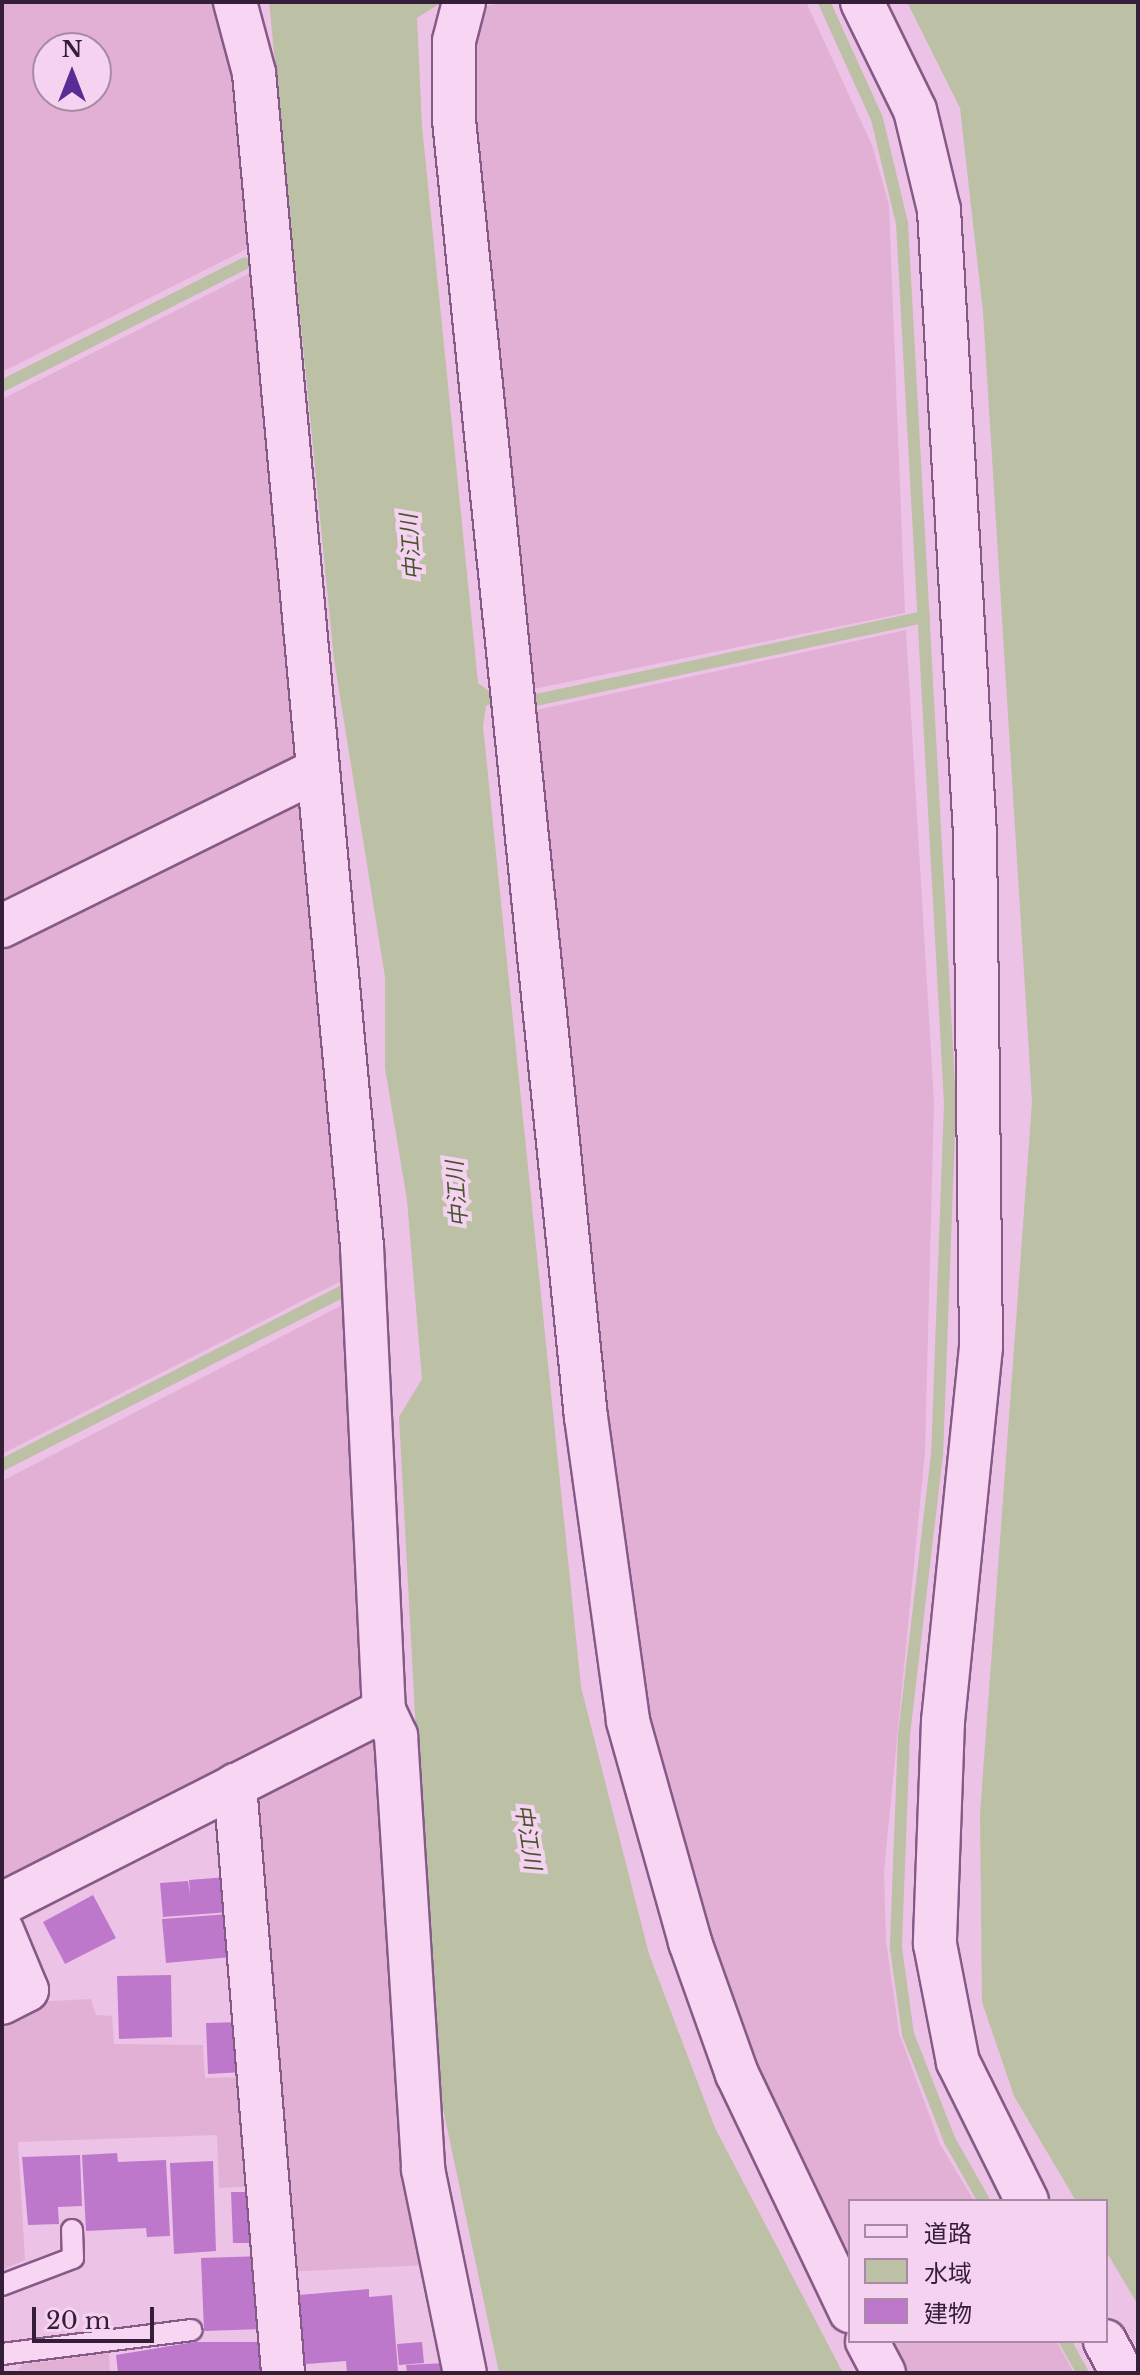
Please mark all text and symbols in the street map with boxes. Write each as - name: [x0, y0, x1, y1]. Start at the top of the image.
- north arrow: [32, 32, 112, 112]
- text: N: [62, 36, 82, 63]
- water label: 中江川: [396, 513, 426, 581]
- water label: 中江川: [442, 1160, 472, 1228]
- water label: 中江川: [510, 1802, 546, 1872]
- legend: [848, 2199, 1108, 2343]
- text: 道路: [924, 2219, 972, 2248]
- text: 水域: [924, 2259, 972, 2288]
- scale bar: [36, 2291, 158, 2341]
- text: 建物: [924, 2299, 972, 2328]
- text: 20 m: [46, 2306, 111, 2335]

